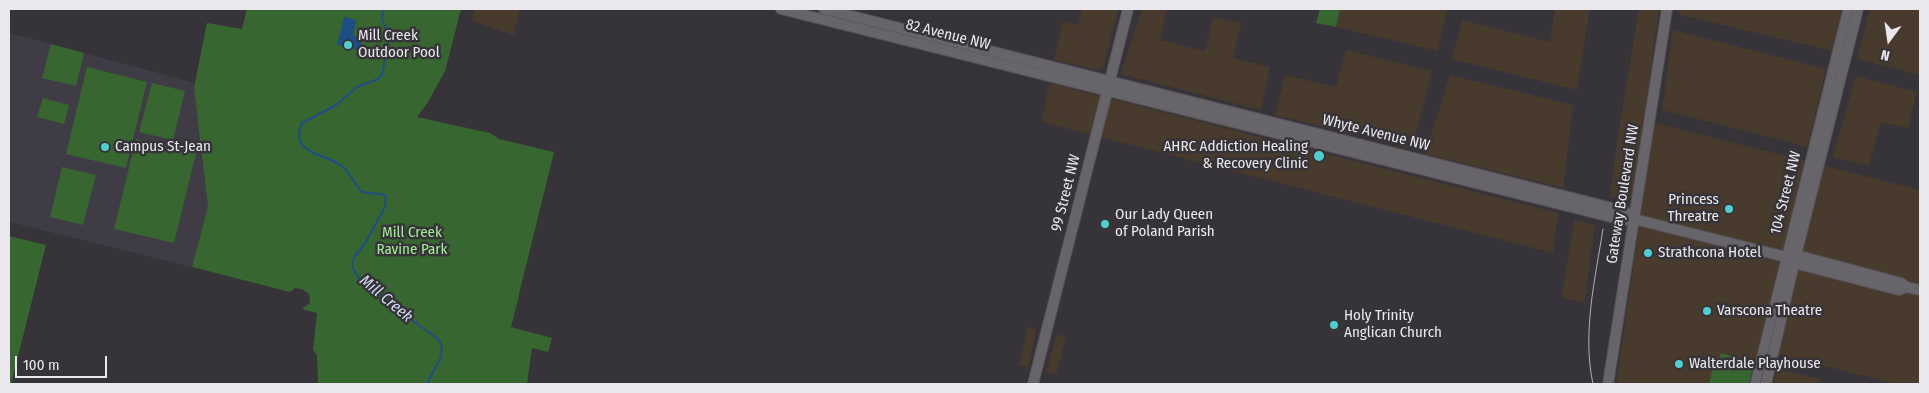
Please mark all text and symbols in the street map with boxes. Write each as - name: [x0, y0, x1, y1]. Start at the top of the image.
- north arrow: [1864, 15, 1914, 65]
- street label: 82 Avenue NW: [904, 16, 992, 54]
- place label: Mill Creek Outdoor Pool: [358, 27, 440, 62]
- marker: Mill Creek Outdoor Pool: [342, 39, 354, 51]
- text: N: [1879, 46, 1891, 64]
- street label: Whyte Avenue NW: [1320, 111, 1432, 155]
- street label: Gateway Boulevard NW: [1603, 123, 1643, 265]
- place label: Campus St-Jean: [115, 138, 211, 156]
- place label: AHRC Addiction Healing & Recovery Clinic: [1163, 138, 1308, 173]
- marker: Campus St-Jean: [99, 141, 111, 153]
- marker: AHRC Addiction Healing & Recovery Clinic: [1312, 149, 1326, 163]
- street label: 104 Street NW: [1767, 149, 1805, 237]
- street label: 99 Street NW: [1048, 153, 1084, 233]
- place label: Princess Threatre: [1668, 191, 1719, 226]
- marker: Princess Threatre: [1723, 203, 1735, 215]
- place label: Our Lady Queen of Poland Parish: [1115, 206, 1215, 241]
- marker: Our Lady Queen of Poland Parish: [1099, 218, 1111, 230]
- park label: Mill Creek Ravine Park: [376, 224, 448, 259]
- place label: Strathcona Hotel: [1658, 244, 1761, 262]
- marker: Strathcona Hotel: [1642, 247, 1654, 259]
- water label: Mill Creek: [356, 271, 416, 327]
- place label: Varscona Theatre: [1717, 302, 1822, 320]
- marker: Varscona Theatre: [1701, 305, 1713, 317]
- place label: Holy Trinity Anglican Church: [1344, 307, 1442, 342]
- marker: Holy Trinity Anglican Church: [1328, 319, 1340, 331]
- scale bar: [18, 346, 110, 378]
- place label: Walterdale Playhouse: [1689, 355, 1821, 373]
- text: 100 m: [23, 356, 60, 374]
- marker: Walterdale Playhouse: [1673, 358, 1685, 370]

